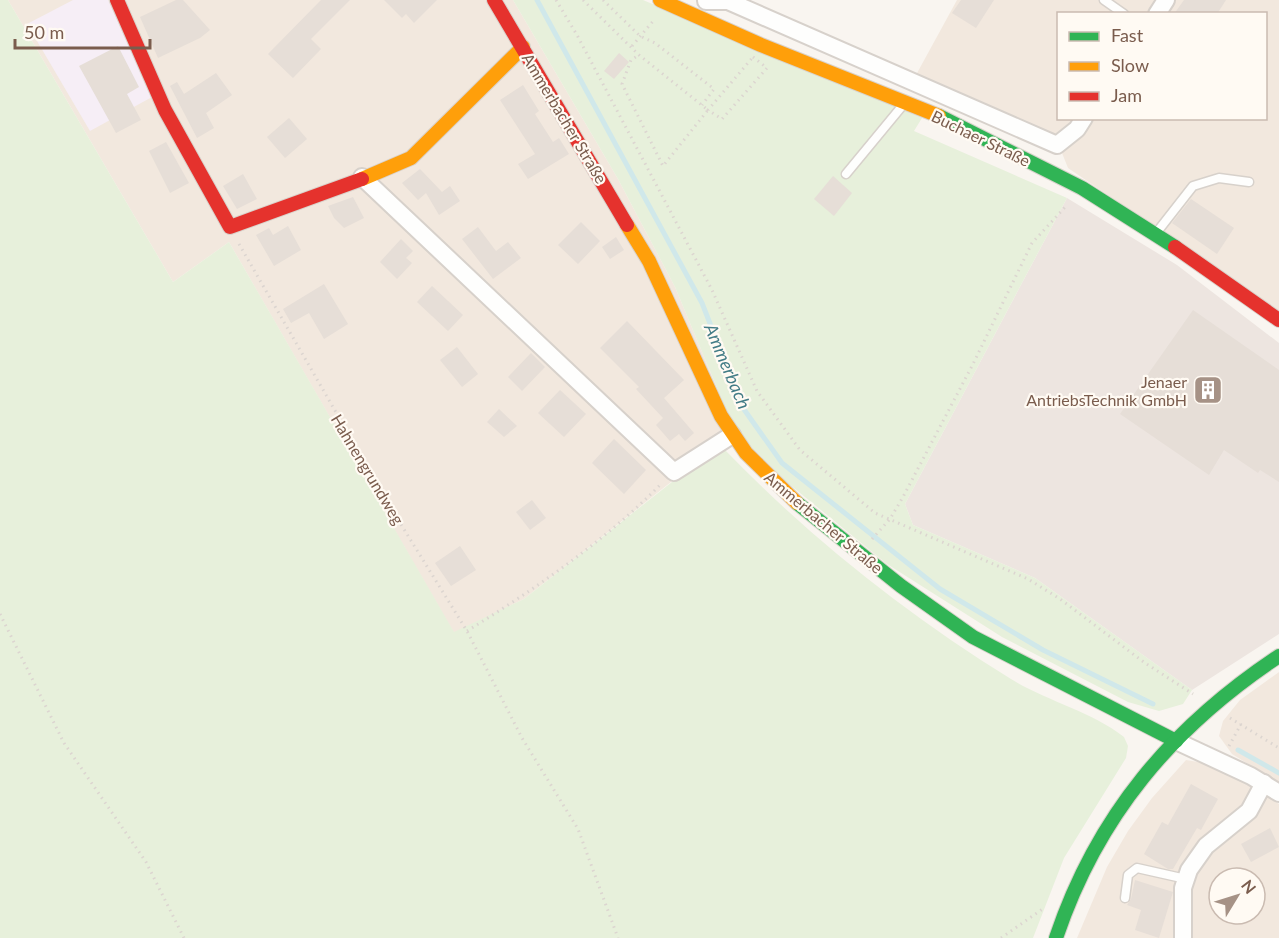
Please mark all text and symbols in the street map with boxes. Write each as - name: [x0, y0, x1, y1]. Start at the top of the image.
- scale bar: [15, 12, 150, 50]
- legend: [1057, 12, 1267, 120]
- text: 50 m: [24, 21, 64, 43]
- text: Fast: [1111, 24, 1144, 46]
- street label: Ammerbacher Straße: [519, 50, 611, 186]
- text: Slow: [1111, 54, 1149, 76]
- text: Jam: [1111, 84, 1142, 106]
- street label: Buchaer Straße: [929, 106, 1033, 170]
- water label: Ammerbach: [700, 319, 756, 412]
- place label: Jenaer AntriebsTechnik GmbH: [1026, 372, 1187, 409]
- building icon: Jenaer AntriebsTechnik GmbH: [1192, 374, 1224, 406]
- street label: Hahnengrundweg: [328, 410, 408, 528]
- street label: Ammerbacher Straße: [761, 467, 887, 577]
- north arrow: [1207, 866, 1267, 926]
- text: N: [1238, 876, 1260, 897]

